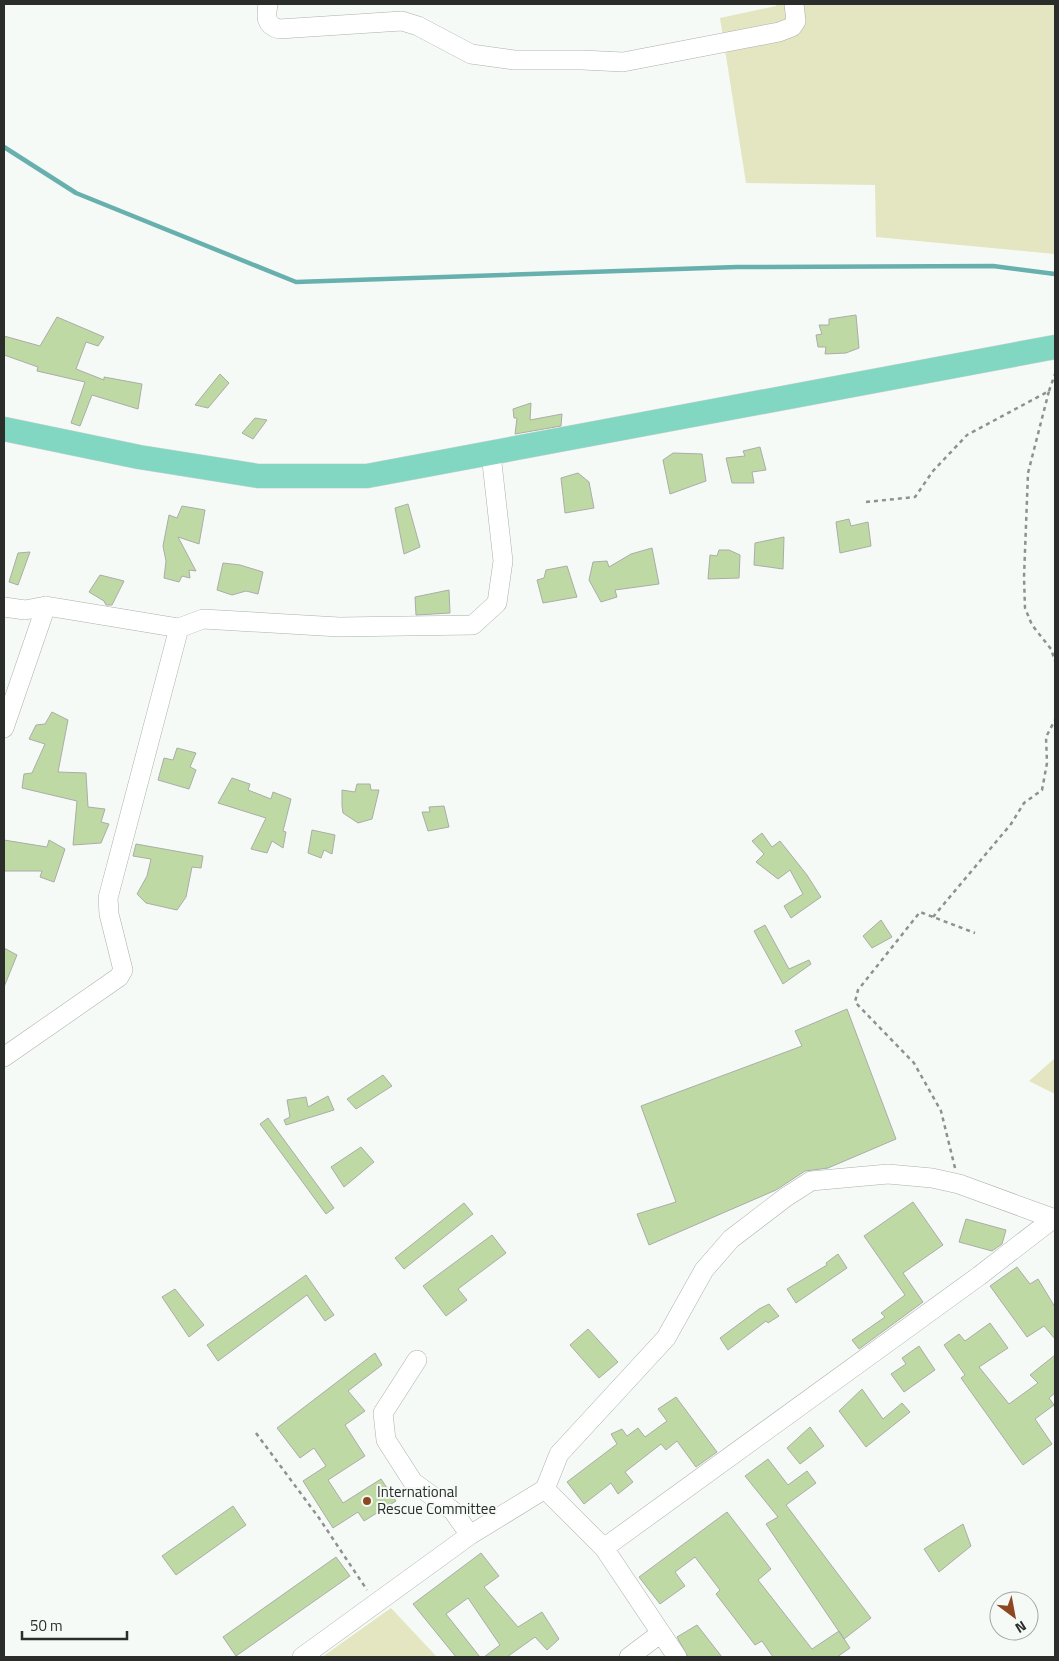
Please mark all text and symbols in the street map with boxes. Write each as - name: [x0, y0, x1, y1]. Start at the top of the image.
- place label: International Rescue Committee: [377, 1480, 496, 1520]
- marker: International Rescue Committee: [361, 1495, 373, 1507]
- north arrow: [989, 1591, 1039, 1641]
- scale bar: [22, 1608, 128, 1640]
- text: 50 m: [30, 1614, 63, 1637]
- text: N: [1011, 1616, 1031, 1639]

